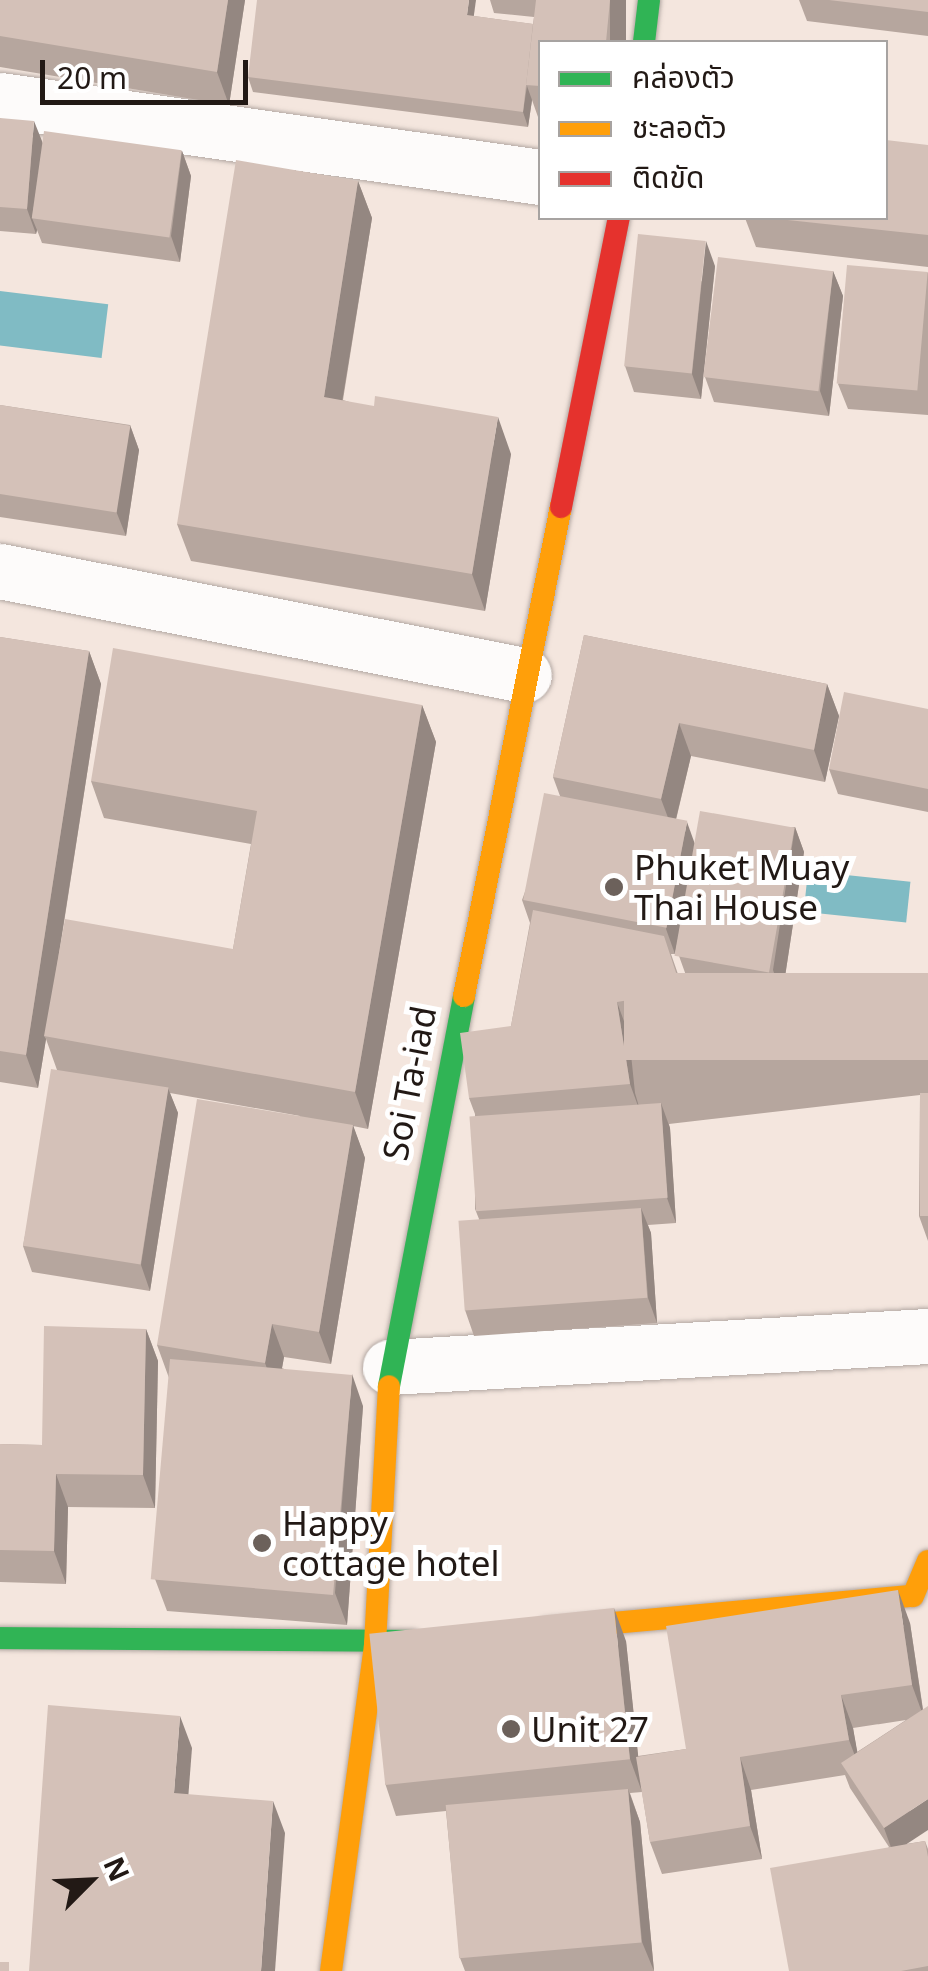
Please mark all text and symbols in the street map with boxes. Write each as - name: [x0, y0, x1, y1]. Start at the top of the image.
- scale bar: [45, 40, 252, 102]
- legend: [538, 40, 888, 220]
- text: คล่องตัว: [632, 56, 735, 97]
- text: 20 m: [57, 57, 127, 98]
- text: ชะลอตัว: [632, 106, 727, 147]
- text: ติดขัด: [632, 156, 704, 197]
- place label: Phuket Muay Thai House: [634, 846, 849, 928]
- marker: Phuket Muay Thai House: [603, 876, 625, 898]
- street label: Soi Ta-iad: [373, 1002, 445, 1164]
- place label: Happy cottage hotel: [282, 1502, 499, 1584]
- marker: Happy cottage hotel: [251, 1532, 273, 1554]
- place label: Unit 27: [531, 1708, 649, 1750]
- marker: Unit 27: [500, 1718, 522, 1740]
- north arrow: [40, 1831, 140, 1931]
- text: N: [95, 1851, 139, 1887]

